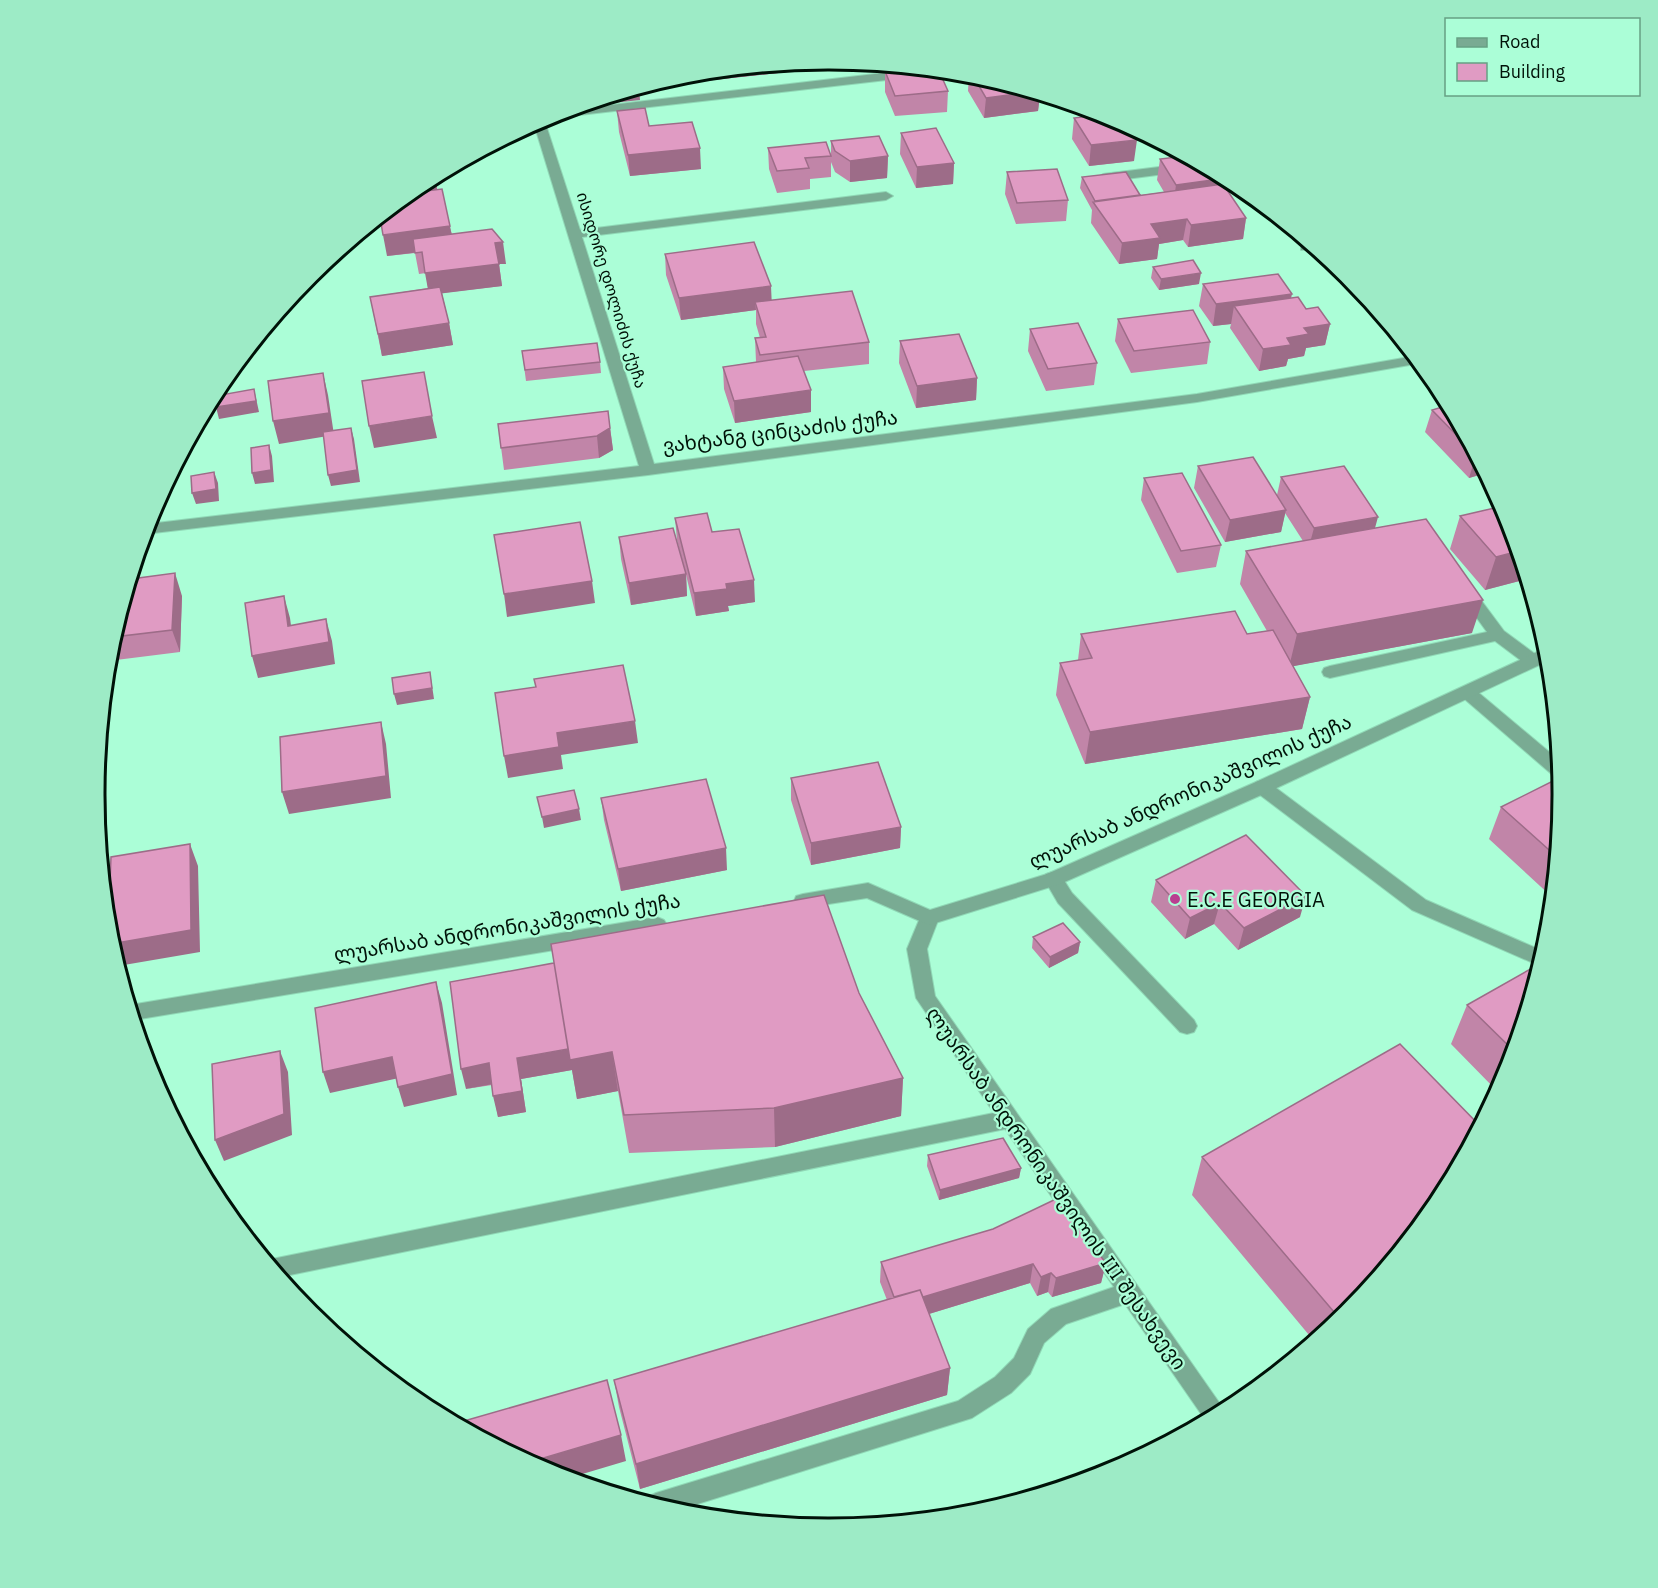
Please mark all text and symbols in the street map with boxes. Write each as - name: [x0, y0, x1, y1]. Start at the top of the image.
- legend: [1445, 18, 1640, 96]
- text: Road: [1499, 30, 1540, 53]
- text: Building: [1499, 60, 1566, 83]
- street label: ისიდორე დოლიძის ქუჩა: [572, 189, 651, 391]
- street label: ვახტანგ ცინცაძის ქუჩა: [661, 403, 899, 459]
- street label: ლუარსაბ ანდრონიკაშვილის ქუჩა: [1024, 707, 1356, 875]
- street label: ლუარსაბ ანდრონიკაშვილის ქუჩა: [332, 886, 682, 968]
- place label: E.C.E GEORGIA: [1187, 886, 1325, 913]
- marker: E.C.E GEORGIA: [1168, 892, 1182, 906]
- street label: ლუარსაბ ანდრონიკაშვილის III შესახვევი: [921, 1001, 1193, 1375]

